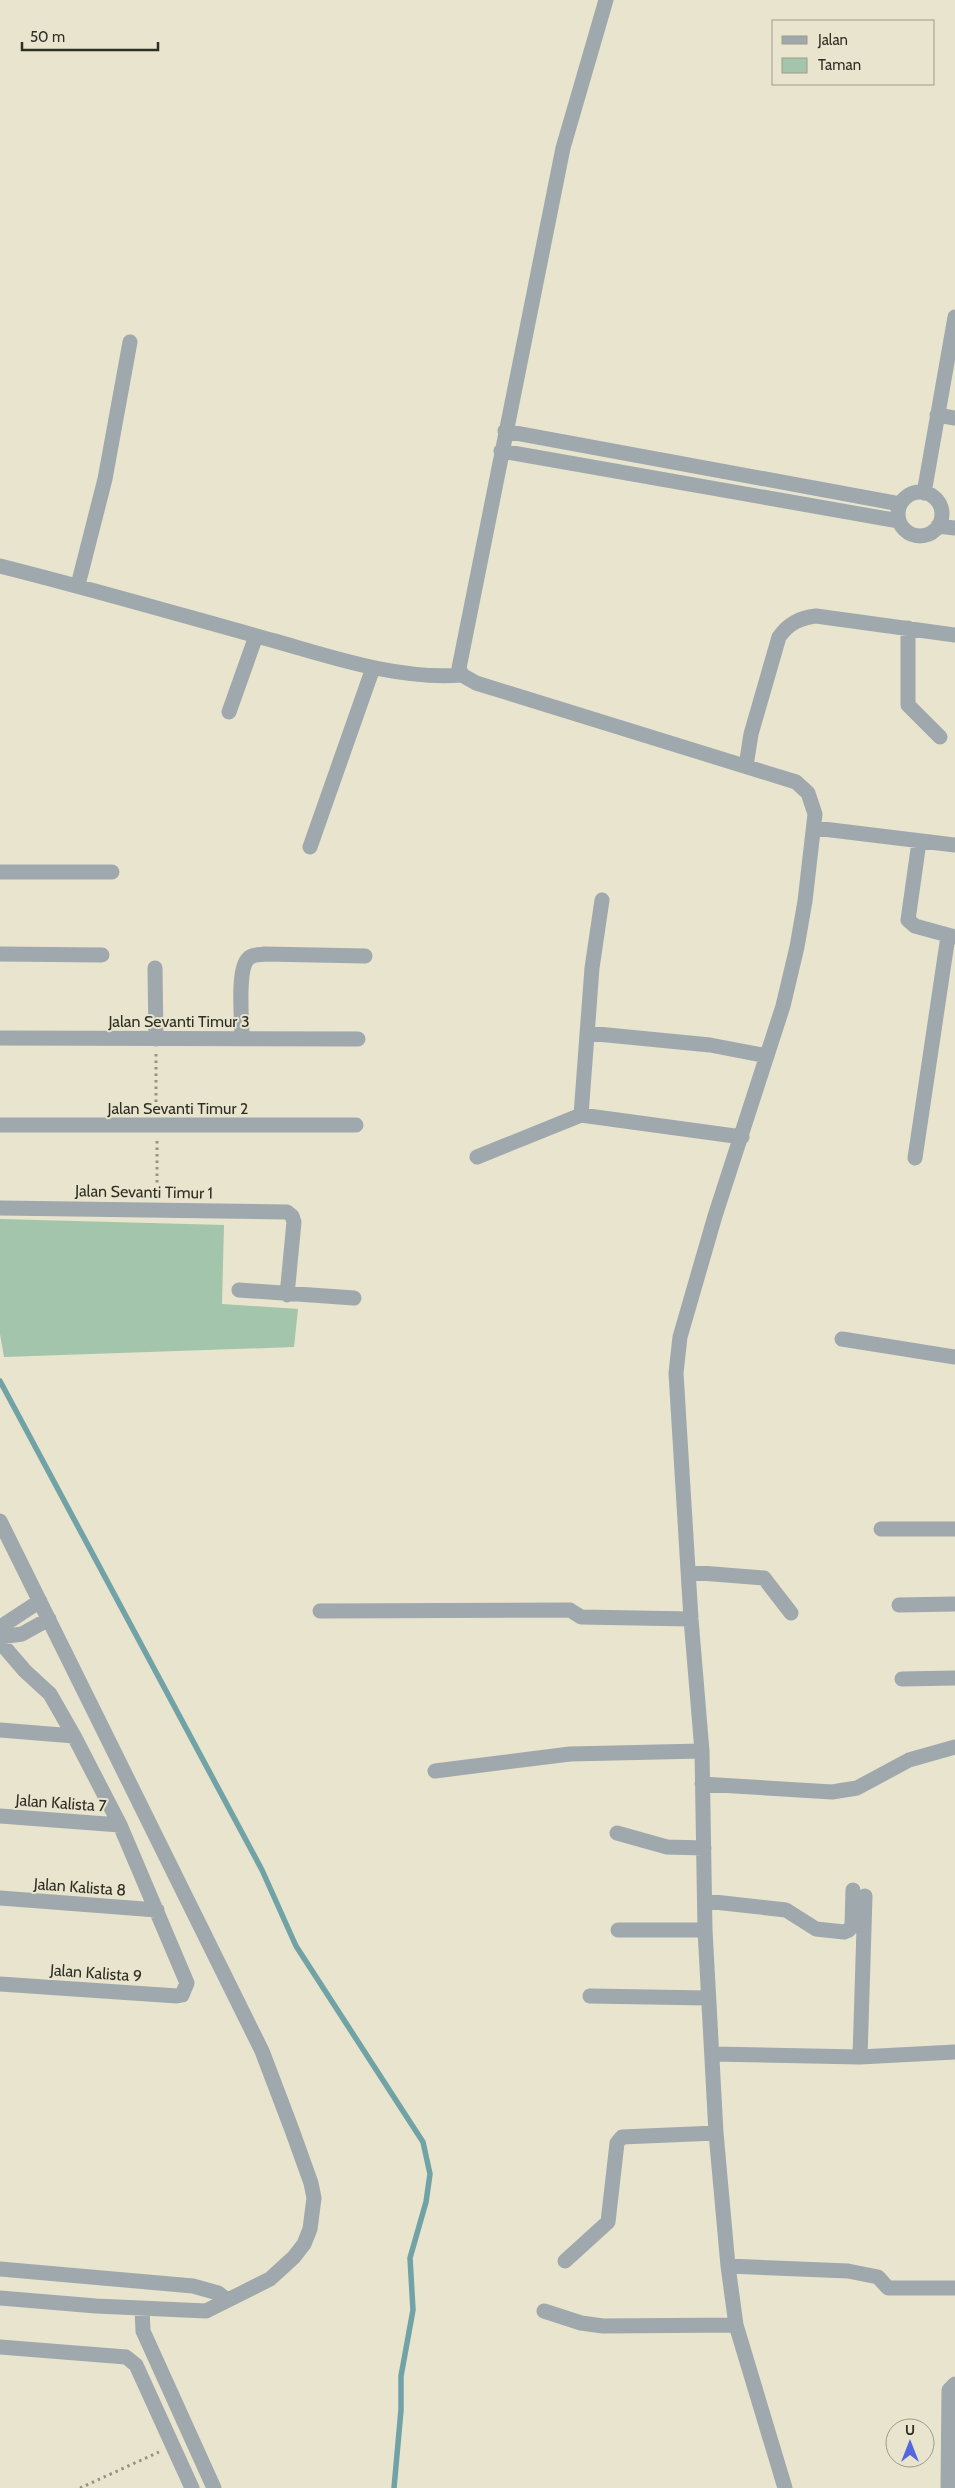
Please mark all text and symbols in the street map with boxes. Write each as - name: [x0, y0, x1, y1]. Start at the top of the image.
- scale bar: [22, 20, 159, 52]
- legend: [772, 20, 935, 85]
- text: 50 m: [30, 28, 65, 46]
- text: Jalan: [817, 31, 848, 49]
- text: Taman: [818, 56, 861, 74]
- street label: Jalan Sevanti Timur 3: [107, 1012, 250, 1031]
- street label: Jalan Sevanti Timur 2: [107, 1099, 248, 1118]
- street label: Jalan Sevanti Timur 1: [74, 1181, 213, 1203]
- street label: Jalan Kalista 7: [14, 1790, 107, 1816]
- street label: Jalan Kalista 8: [32, 1874, 127, 1900]
- street label: Jalan Kalista 9: [49, 1960, 142, 1986]
- north arrow: [885, 2418, 935, 2468]
- text: U: [905, 2421, 915, 2439]

